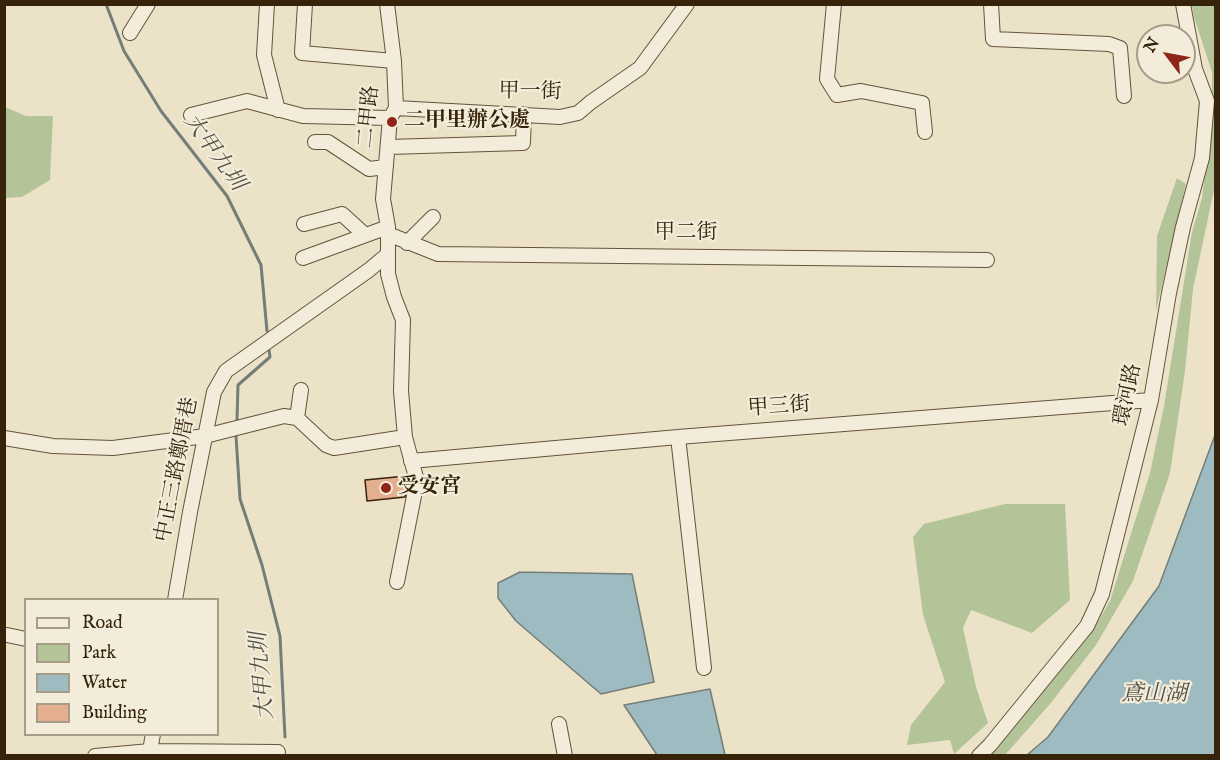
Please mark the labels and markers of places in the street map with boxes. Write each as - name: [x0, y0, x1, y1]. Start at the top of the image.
- place label: 二甲里辦公處: [404, 109, 530, 135]
- marker: 二甲里辦公處: [385, 115, 399, 129]
- place label: 受安宮: [398, 475, 461, 501]
- marker: 受安宮: [379, 481, 393, 495]

